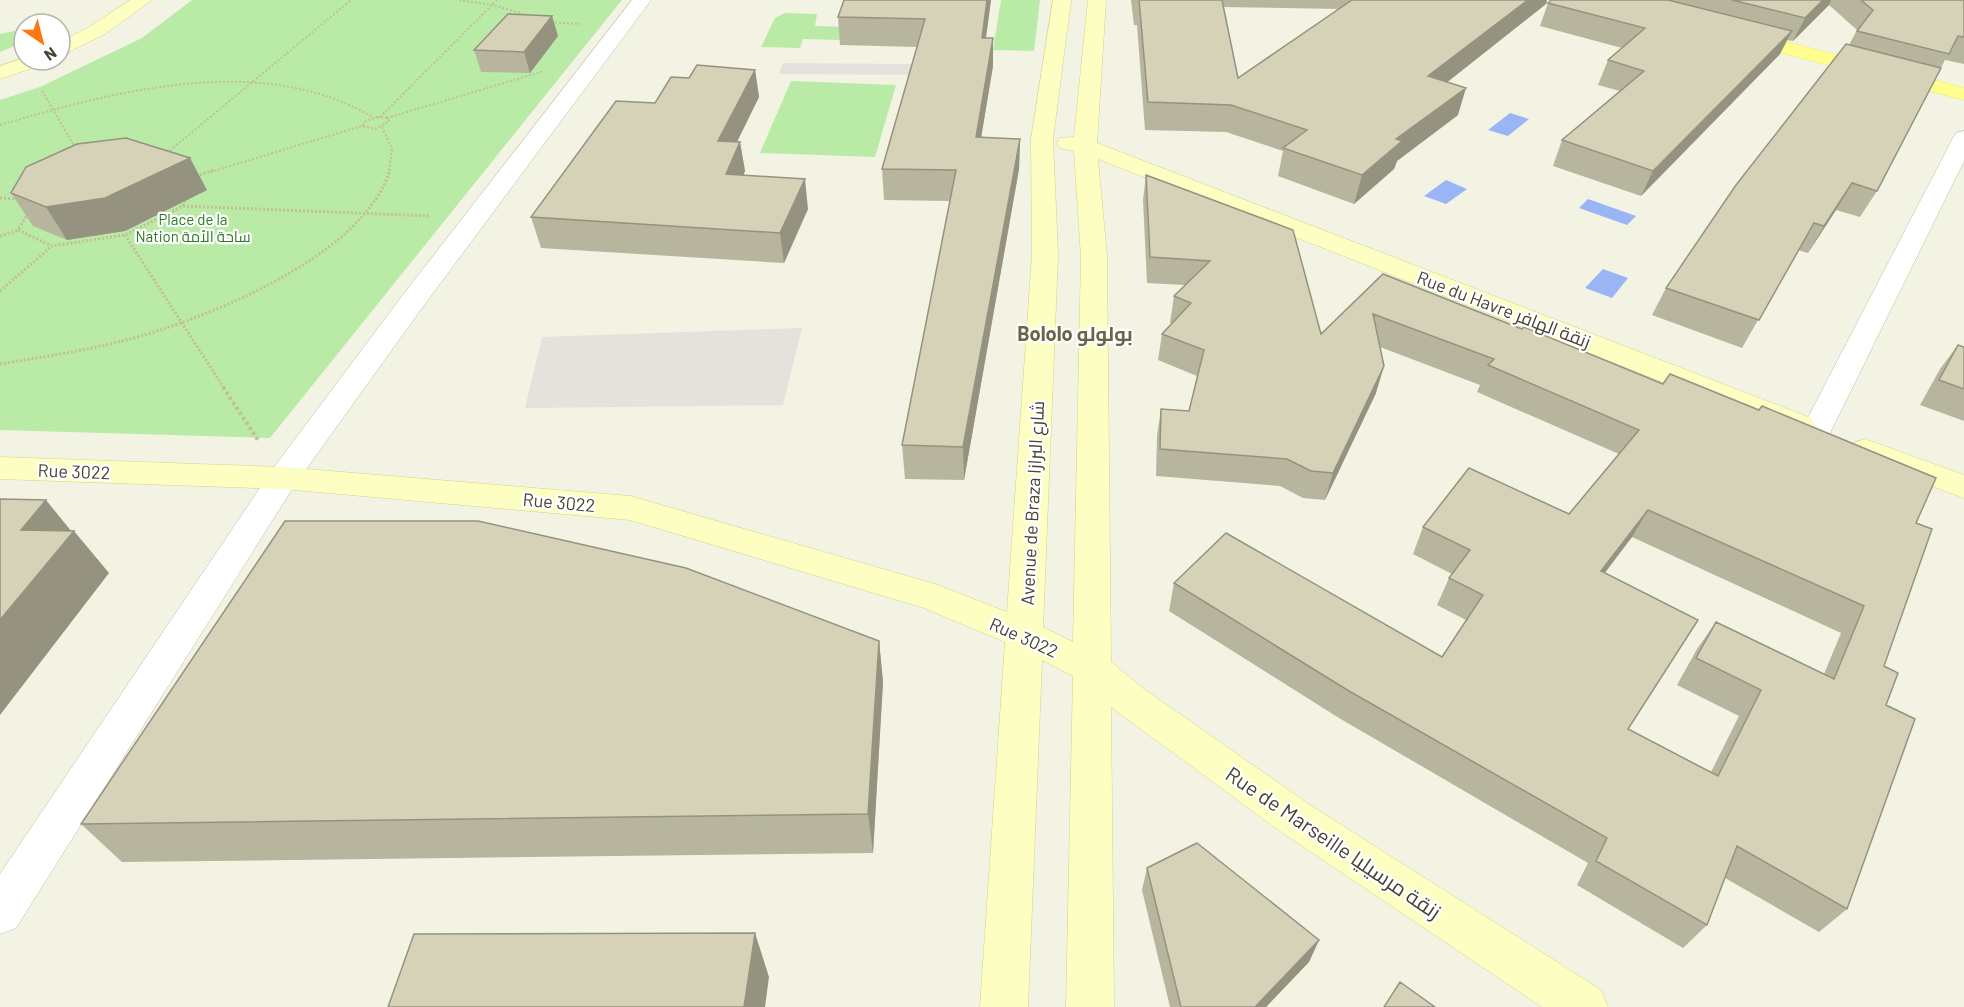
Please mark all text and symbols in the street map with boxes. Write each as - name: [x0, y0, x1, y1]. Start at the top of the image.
- north arrow: [12, 12, 72, 72]
- text: N: [41, 44, 61, 66]
- park label: Place de la Nation ساحة الأمة: [135, 210, 251, 245]
- street label: Rue du Havre زنقة الهافر: [1414, 266, 1594, 353]
- district label: Bololo بولولو: [1017, 321, 1133, 346]
- street label: Avenue de Braza شارع البرازا: [1016, 400, 1050, 606]
- street label: Rue 3022: [37, 459, 111, 483]
- street label: Rue 3022: [522, 488, 596, 516]
- street label: Rue 3022: [986, 612, 1062, 662]
- street label: Rue de Marseille زنقة مرسيليا: [1221, 761, 1446, 924]

